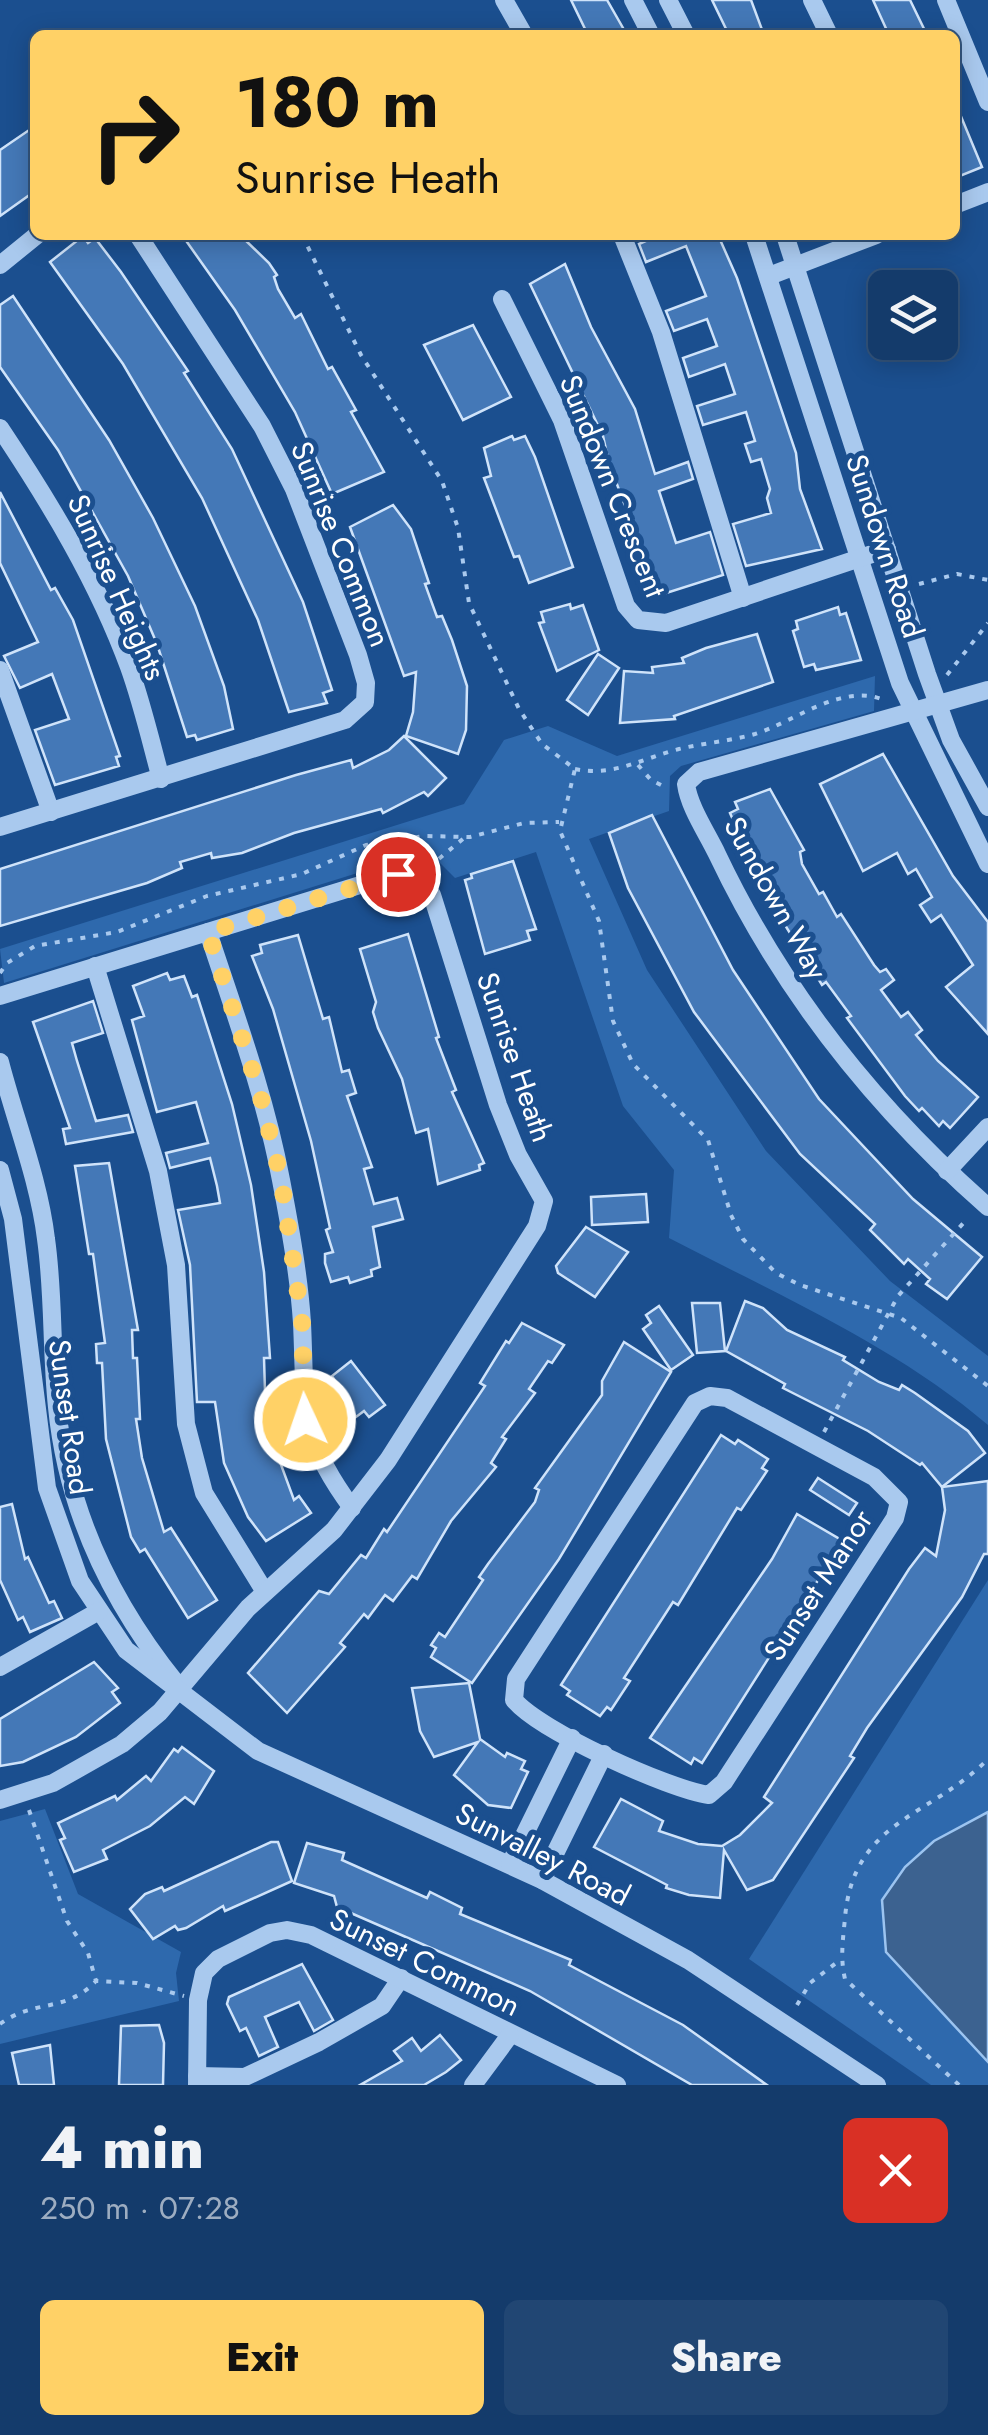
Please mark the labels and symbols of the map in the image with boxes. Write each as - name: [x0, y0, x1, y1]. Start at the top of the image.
- street label: Sundown Crescent: [549, 368, 678, 605]
- street label: Sunrise Common: [280, 435, 402, 653]
- street label: Sundown Road: [835, 449, 935, 643]
- street label: Sunrise Heights: [57, 487, 177, 687]
- street label: Sundown Way: [713, 809, 839, 988]
- pin: [356, 832, 441, 917]
- street label: Sunrise Heath: [466, 966, 564, 1148]
- street label: Sunset Road: [38, 1337, 102, 1497]
- position arrow: [253, 1368, 357, 1472]
- street label: Sunset Manor: [753, 1500, 883, 1669]
- street label: Sunvalley Road: [448, 1791, 638, 1917]
- street label: Sunset Common: [322, 1897, 528, 2027]

